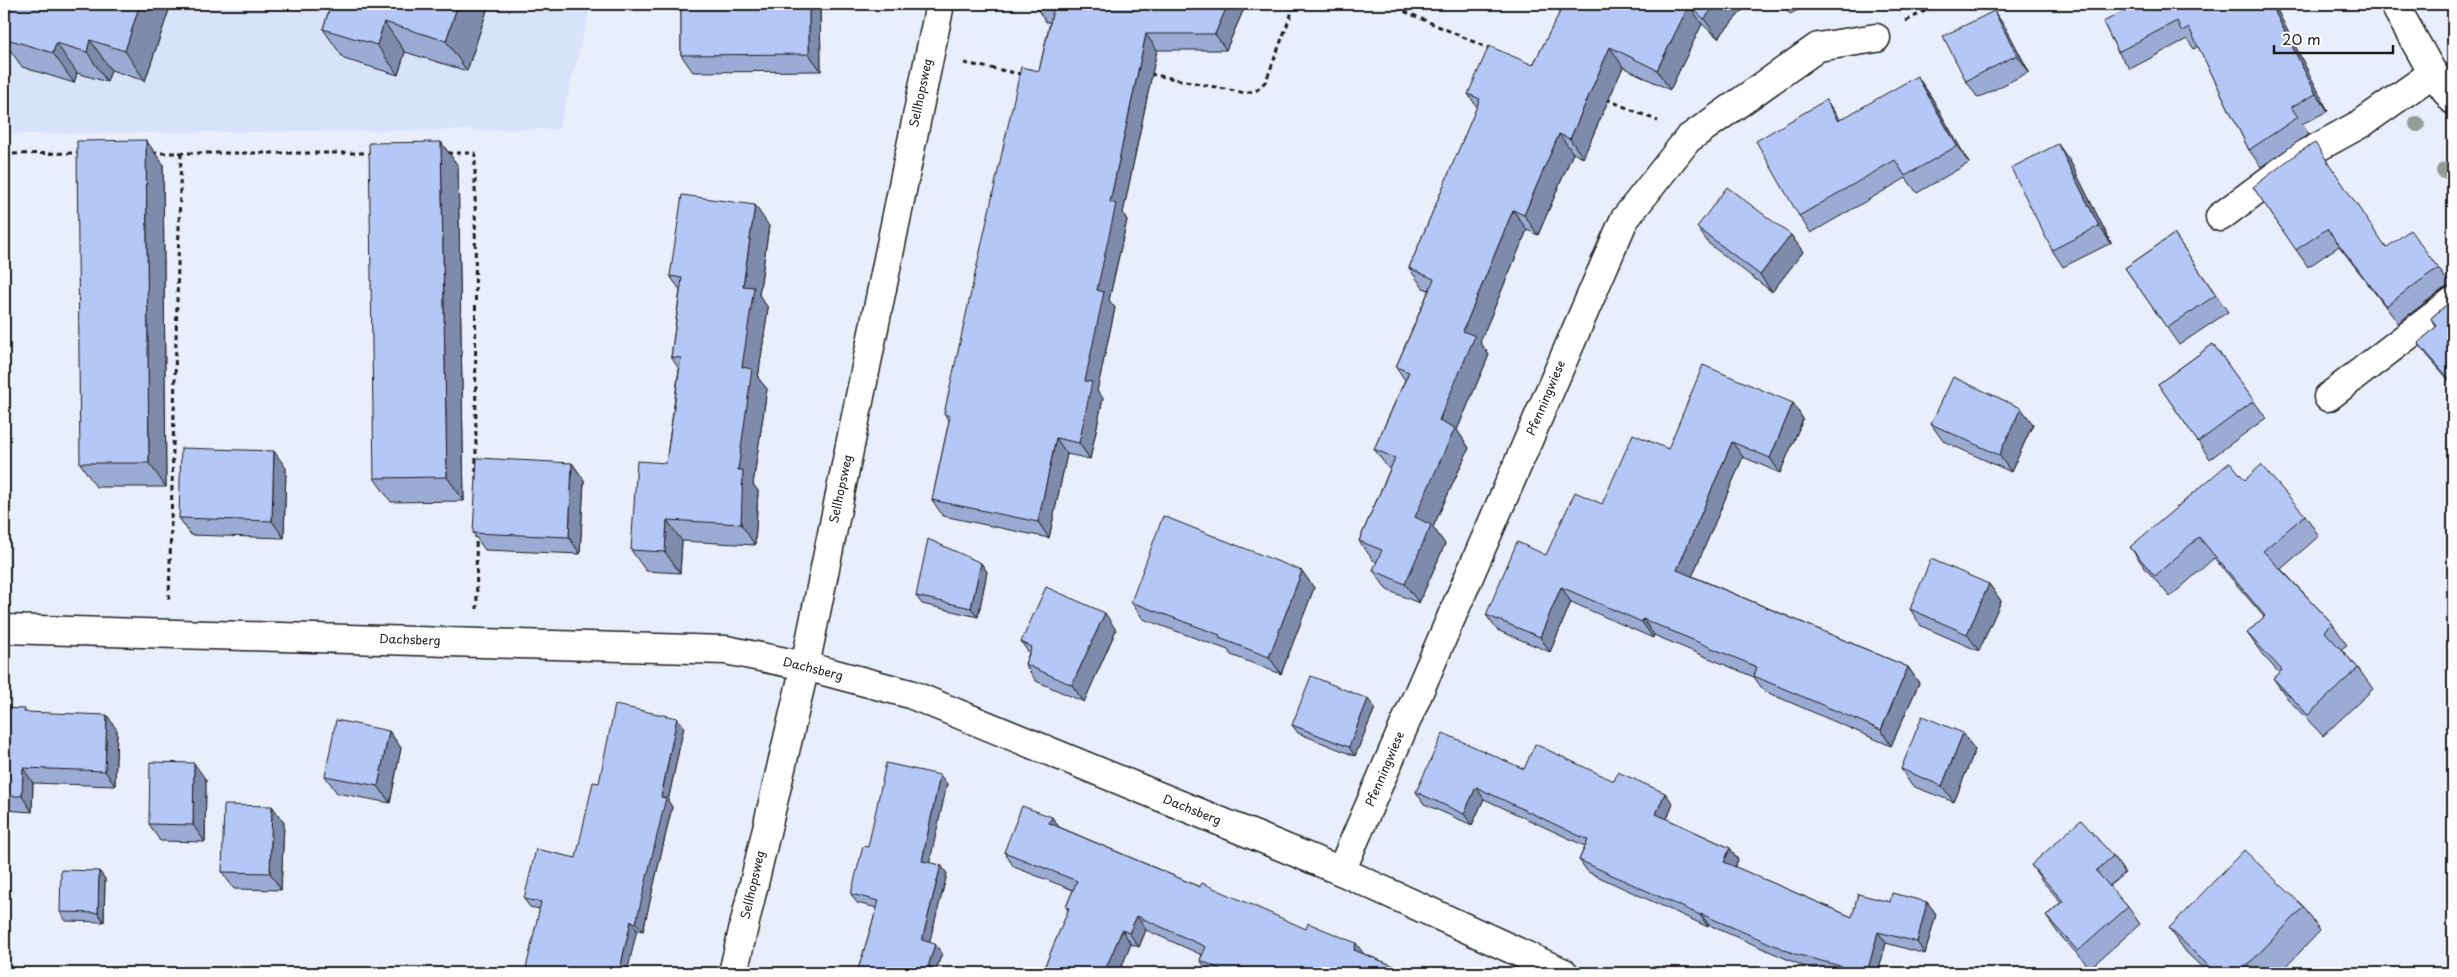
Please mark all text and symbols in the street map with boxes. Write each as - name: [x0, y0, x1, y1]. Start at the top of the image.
- scale bar: [2274, 22, 2393, 54]
- text: 20 m: [2282, 27, 2321, 50]
- street label: Sellhopsweg: [904, 57, 936, 129]
- street label: Pfenningwiese: [1521, 357, 1569, 438]
- street label: Sellhopsweg: [824, 453, 856, 525]
- street label: Dachsberg: [379, 629, 441, 649]
- street label: Dachsberg: [781, 652, 845, 684]
- street label: Pfenningwiese: [1360, 728, 1408, 809]
- street label: Dachsberg: [1161, 789, 1224, 829]
- street label: Sellhopsweg: [735, 849, 769, 921]

